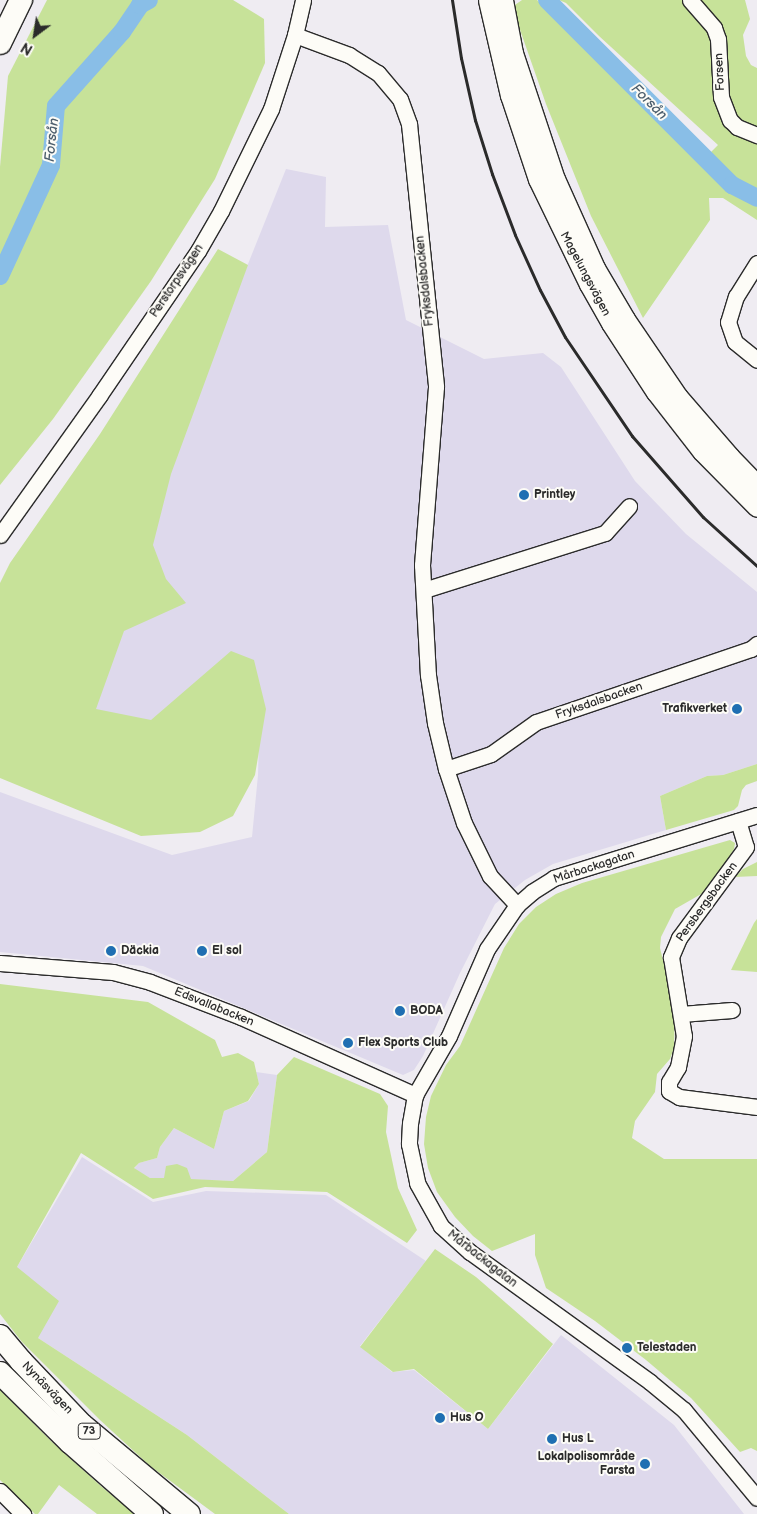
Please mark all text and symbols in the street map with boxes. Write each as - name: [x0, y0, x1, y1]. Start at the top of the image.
- north arrow: [10, 10, 60, 60]
- text: N: [18, 38, 36, 58]
- street label: Forsen: [712, 53, 728, 91]
- water label: Forsån: [627, 80, 671, 124]
- water label: Forsån: [41, 117, 63, 163]
- street label: Magelungsvägen: [557, 229, 613, 319]
- street label: Fryksdalsbacken: [413, 235, 437, 327]
- street label: Perstorpsvägen: [147, 242, 207, 320]
- place label: Printley: [534, 488, 575, 502]
- marker: Printley: [518, 489, 530, 501]
- street label: Fryksdalsbacken: [554, 679, 644, 723]
- place label: Trafikverket: [662, 702, 727, 716]
- marker: Trafikverket: [731, 703, 743, 715]
- street label: Mårbackagatan: [552, 847, 636, 887]
- street label: Persbergsbacken: [673, 859, 741, 945]
- place label: Däckia: [121, 944, 159, 958]
- place label: El sol: [212, 944, 242, 958]
- marker: Däckia: [105, 945, 117, 957]
- marker: El sol: [196, 945, 208, 957]
- street label: Edsvallabacken: [172, 984, 256, 1030]
- place label: BODA: [410, 1004, 443, 1018]
- marker: BODA: [394, 1005, 406, 1017]
- place label: Flex Sports Club: [358, 1036, 448, 1050]
- marker: Flex Sports Club: [342, 1037, 354, 1049]
- street label: Mårbackagatan: [444, 1227, 520, 1291]
- place label: Telestaden: [637, 1341, 697, 1355]
- marker: Telestaden: [621, 1342, 633, 1354]
- street label: Nynäsvägen: [18, 1359, 76, 1417]
- place label: Hus O: [450, 1411, 484, 1425]
- marker: Hus O: [434, 1412, 446, 1424]
- road number: 73: [78, 1422, 100, 1440]
- place label: Hus L: [562, 1432, 594, 1446]
- marker: Hus L: [546, 1433, 558, 1445]
- place label: Lokalpolisområde Farsta: [538, 1450, 635, 1478]
- marker: Lokalpolisområde Farsta: [639, 1458, 651, 1470]

